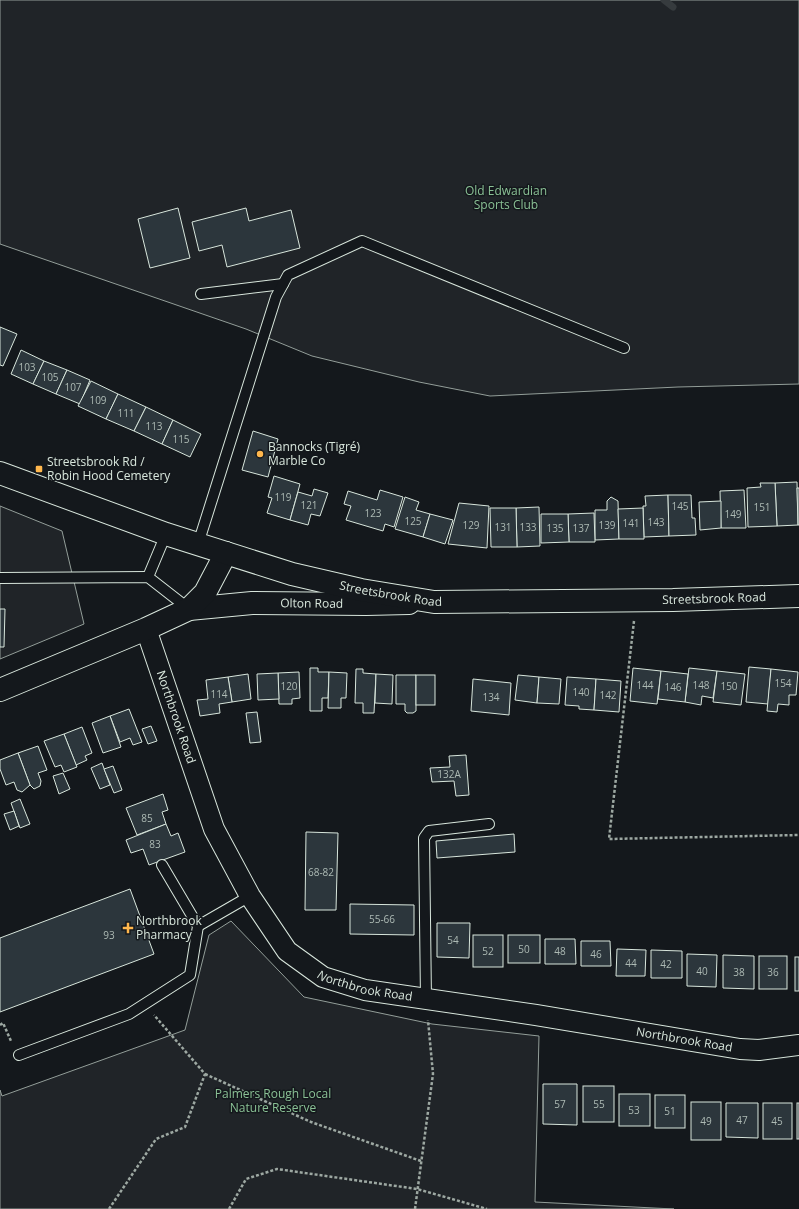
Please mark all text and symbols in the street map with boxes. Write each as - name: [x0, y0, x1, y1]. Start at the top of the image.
- park label: Old Edwardian Sports Club: [465, 182, 547, 213]
- house number: 103: [18, 360, 36, 374]
- house number: 105: [41, 370, 59, 384]
- house number: 107: [64, 380, 82, 394]
- house number: 109: [89, 393, 107, 407]
- house number: 111: [117, 406, 135, 420]
- house number: 113: [145, 419, 163, 433]
- house number: 115: [172, 432, 190, 446]
- place label: Bannocks (Tigré) Marble Co: [268, 438, 361, 469]
- marker: Bannocks (Tigré) Marble Co: [255, 449, 265, 459]
- place label: Streetsbrook Rd / Robin Hood Cemetery: [47, 453, 171, 484]
- marker: Streetsbrook Rd / Robin Hood Cemetery: [34, 464, 44, 474]
- house number: 119: [274, 490, 292, 504]
- house number: 121: [300, 498, 318, 512]
- house number: 145: [671, 499, 689, 513]
- house number: 151: [753, 500, 771, 514]
- house number: 123: [364, 506, 382, 520]
- house number: 149: [724, 507, 742, 521]
- house number: 125: [404, 514, 422, 528]
- house number: 143: [647, 515, 665, 529]
- house number: 141: [622, 516, 640, 530]
- house number: 129: [462, 518, 480, 532]
- house number: 139: [598, 518, 616, 532]
- house number: 131: [494, 520, 512, 534]
- house number: 133: [519, 520, 537, 534]
- house number: 135: [546, 521, 564, 535]
- house number: 137: [572, 521, 590, 535]
- street label: Streetsbrook Road: [338, 576, 442, 610]
- street label: Streetsbrook Road: [662, 588, 766, 608]
- street label: Olton Road: [280, 594, 343, 612]
- street label: Northbrook Road: [153, 668, 200, 766]
- house number: 154: [774, 676, 792, 690]
- house number: 144: [636, 678, 654, 692]
- house number: 148: [692, 678, 710, 692]
- house number: 120: [280, 679, 298, 693]
- house number: 150: [720, 679, 738, 693]
- house number: 146: [664, 680, 682, 694]
- house number: 140: [572, 685, 590, 699]
- house number: 114: [210, 687, 228, 701]
- house number: 142: [599, 688, 617, 702]
- house number: 134: [482, 690, 500, 704]
- house number: 132A: [437, 767, 461, 781]
- house number: 85: [141, 811, 153, 825]
- house number: 83: [149, 837, 161, 851]
- house number: 68-82: [308, 865, 334, 879]
- place label: Northbrook Pharmacy: [136, 912, 202, 943]
- house number: 55-66: [369, 912, 395, 926]
- marker: Northbrook Pharmacy: [123, 923, 133, 933]
- house number: 93: [103, 928, 115, 942]
- house number: 54: [447, 933, 459, 947]
- house number: 50: [518, 942, 530, 956]
- house number: 52: [482, 944, 494, 958]
- house number: 48: [554, 944, 566, 958]
- house number: 46: [590, 947, 602, 961]
- house number: 44: [625, 956, 637, 970]
- house number: 42: [660, 957, 672, 971]
- house number: 40: [696, 964, 708, 978]
- house number: 38: [733, 965, 745, 979]
- house number: 36: [767, 965, 779, 979]
- street label: Northbrook Road: [314, 966, 414, 1005]
- street label: Northbrook Road: [635, 1023, 734, 1056]
- park label: Palmers Rough Local Nature Reserve: [215, 1085, 331, 1116]
- house number: 57: [554, 1097, 566, 1111]
- house number: 55: [593, 1097, 605, 1111]
- house number: 53: [628, 1103, 640, 1117]
- house number: 51: [664, 1104, 676, 1118]
- house number: 47: [736, 1113, 748, 1127]
- house number: 49: [700, 1114, 712, 1128]
- house number: 45: [771, 1114, 783, 1128]

